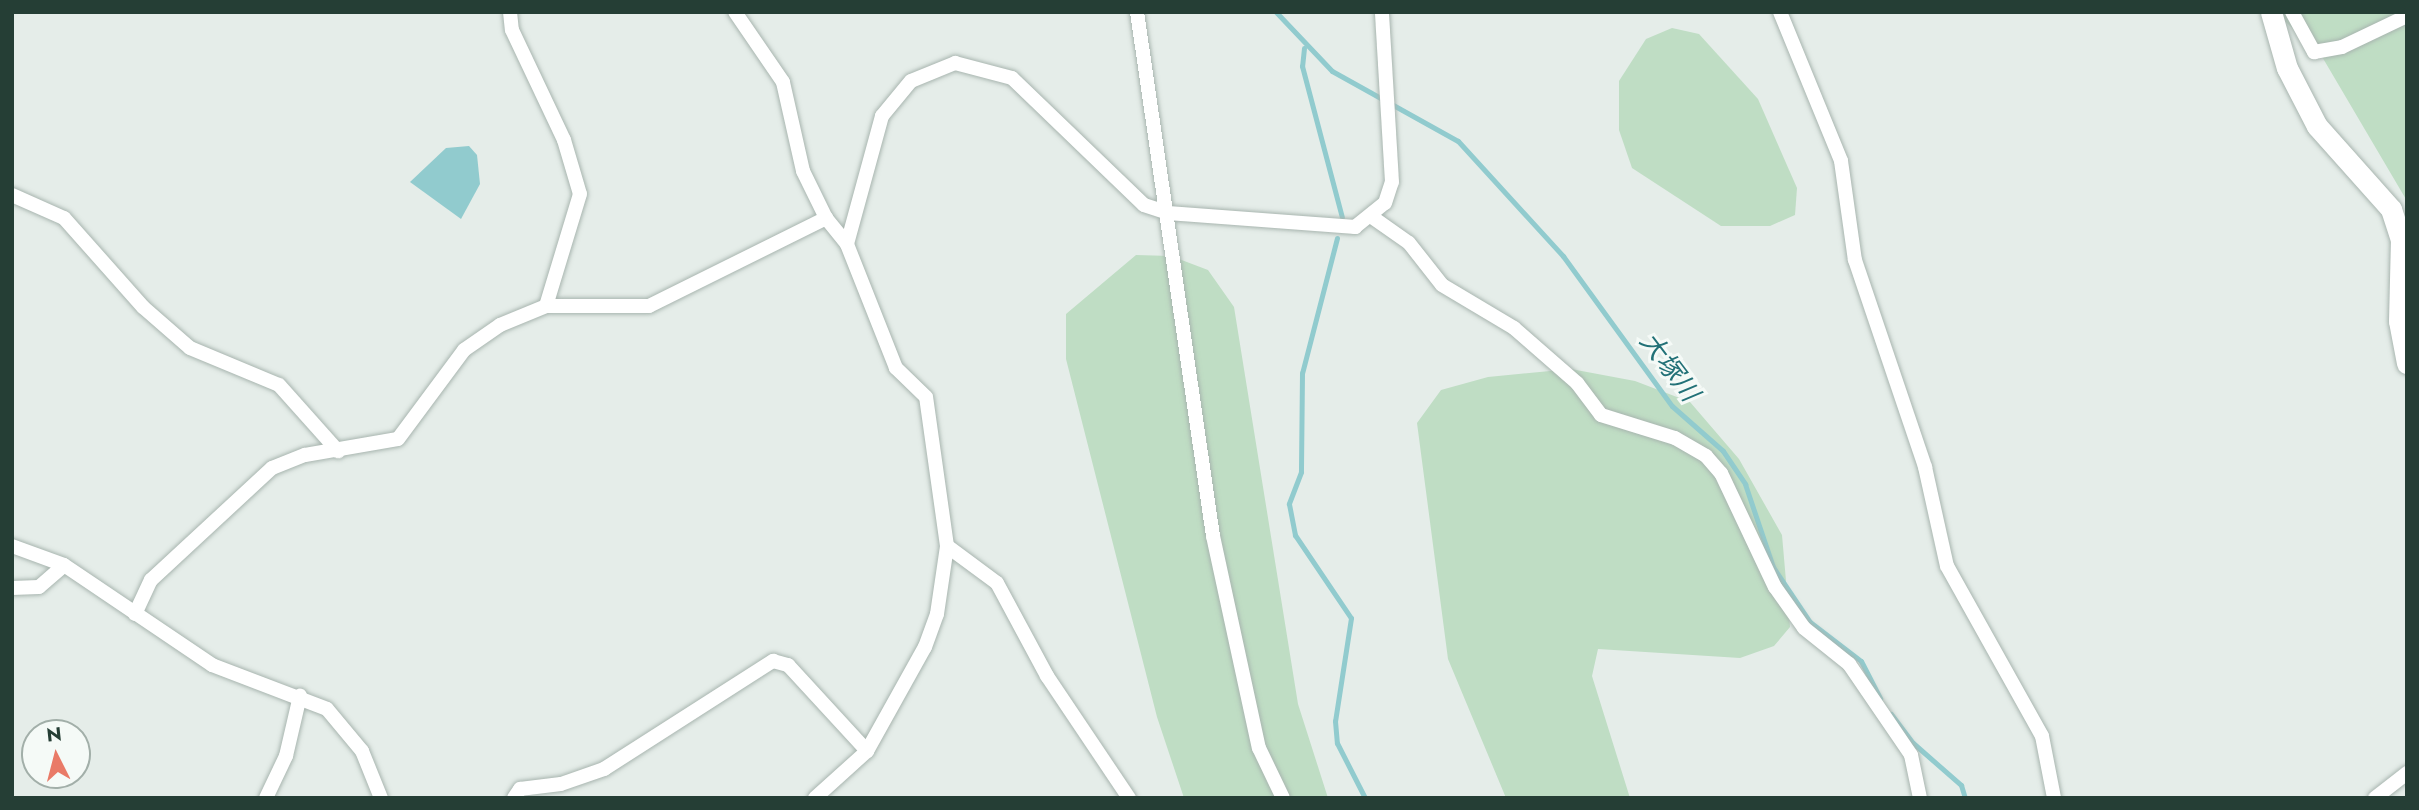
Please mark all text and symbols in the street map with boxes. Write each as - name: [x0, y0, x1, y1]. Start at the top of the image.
- water label: 大塚川: [1633, 326, 1705, 408]
- north arrow: [21, 719, 91, 789]
- text: N: [45, 720, 63, 749]

